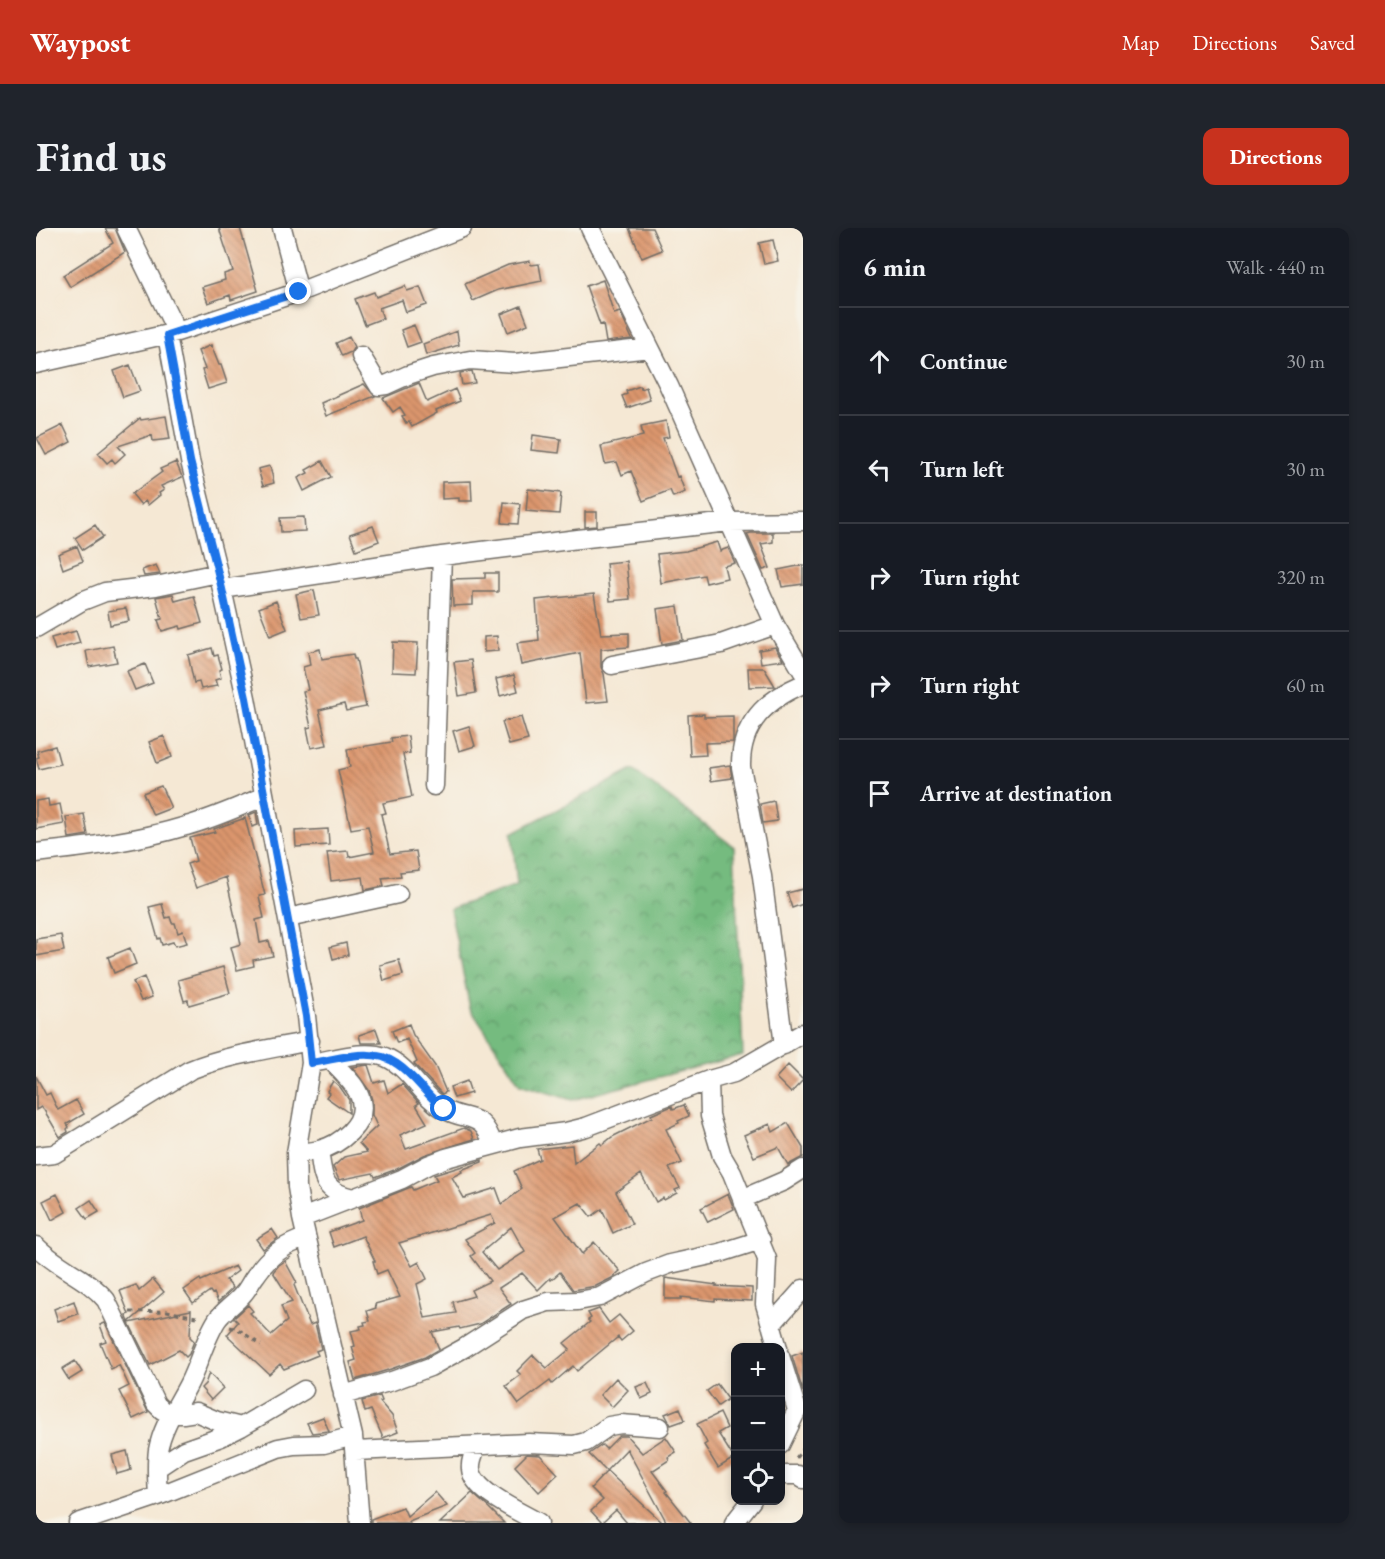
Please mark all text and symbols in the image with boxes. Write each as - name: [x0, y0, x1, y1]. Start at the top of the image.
- text: Waypost: [30, 24, 131, 60]
- text: Map: [1122, 29, 1159, 56]
- text: Directions: [1192, 29, 1277, 56]
- text: Saved: [1310, 29, 1355, 56]
- button: Directions: [1203, 128, 1349, 185]
- text: Find us: [36, 129, 167, 184]
- text: 6 min: [863, 250, 926, 284]
- text: Walk · 440 m: [1226, 254, 1325, 280]
- route end: [285, 278, 311, 304]
- icon: ahead: [863, 345, 896, 378]
- text: Continue: [920, 347, 1007, 376]
- text: 30 m: [1286, 348, 1325, 374]
- icon: left: [863, 453, 896, 486]
- text: Turn left: [920, 455, 1004, 484]
- text: 30 m: [1286, 456, 1325, 482]
- icon: right: [863, 561, 896, 594]
- text: Turn right: [920, 563, 1019, 592]
- text: 320 m: [1277, 564, 1325, 590]
- icon: right: [863, 669, 896, 702]
- text: Turn right: [920, 671, 1019, 700]
- text: 60 m: [1286, 672, 1325, 698]
- icon: arrive: [863, 777, 896, 810]
- text: Arrive at destination: [920, 779, 1112, 808]
- route start: [430, 1095, 456, 1121]
- map controls: [731, 1343, 785, 1505]
- button: +: [731, 1343, 785, 1397]
- button: −: [731, 1397, 785, 1451]
- button: locate: [731, 1451, 785, 1505]

